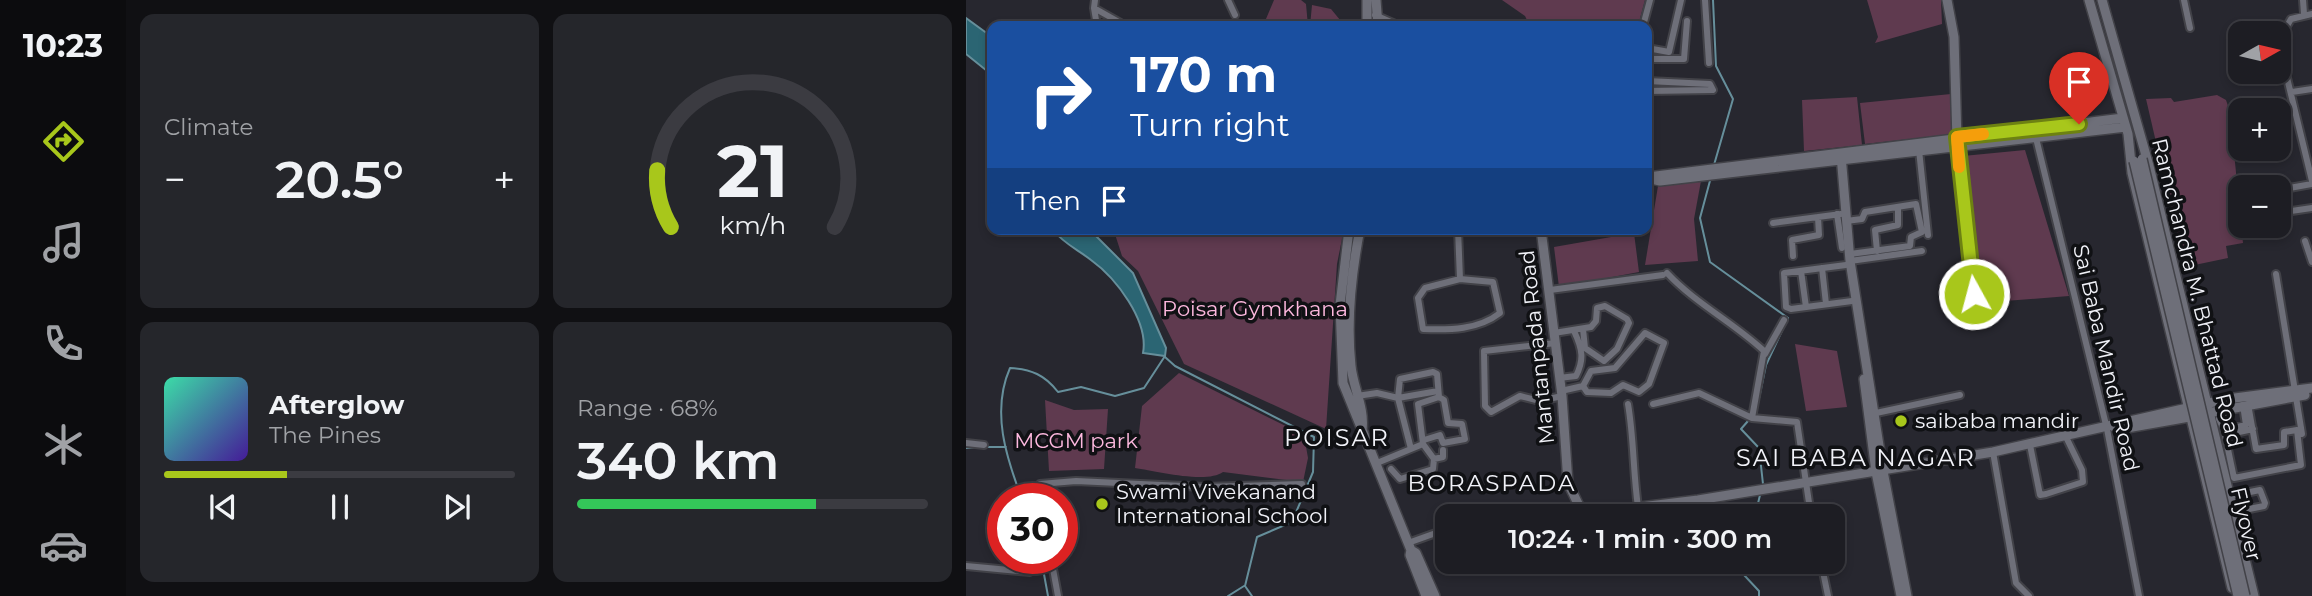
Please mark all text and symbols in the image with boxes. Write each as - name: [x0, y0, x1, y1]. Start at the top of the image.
- north arrow: [2228, 21, 2291, 84]
- map controls: [2228, 21, 2291, 238]
- text: 10:23: [23, 26, 103, 65]
- text: 170 m: [1130, 45, 1277, 104]
- icon: right: [1015, 49, 1106, 140]
- pin: [2049, 52, 2109, 124]
- icon: arrive: [2060, 63, 2098, 101]
- button: +: [2228, 98, 2291, 161]
- text: Turn right: [1130, 105, 1290, 144]
- text: Climate: [164, 113, 253, 141]
- icon: directions: [39, 117, 88, 166]
- text: 21: [717, 127, 788, 215]
- street label: Ramchandra M. Bhattad Road: [2147, 136, 2248, 450]
- text: 20.5°: [275, 148, 404, 211]
- text: −: [164, 156, 186, 203]
- text: +: [493, 156, 515, 203]
- button: −: [2228, 175, 2291, 238]
- icon: arrive: [1095, 182, 1133, 220]
- text: Then: [1015, 185, 1081, 217]
- text: km/h: [719, 210, 786, 240]
- icon: music: [39, 218, 88, 267]
- street label: Sai Baba Mandir Road: [2068, 242, 2145, 474]
- street label: Mantanpada Road: [1514, 249, 1559, 445]
- position arrow: [1937, 257, 2011, 331]
- park label: Poisar Gymkhana: [1162, 296, 1348, 321]
- icon: phone: [39, 319, 88, 368]
- text: Afterglow: [269, 389, 404, 421]
- text: Range · 68%: [577, 394, 718, 422]
- place label: saibaba mandir: [1915, 408, 2079, 433]
- marker: saibaba mandir: [1893, 413, 1909, 429]
- icon: climate: [39, 420, 88, 469]
- text: The Pines: [269, 421, 381, 449]
- district label: POISAR: [1284, 423, 1390, 452]
- park label: MCGM park: [1014, 428, 1138, 453]
- text: 340 km: [577, 429, 779, 492]
- district label: SAI BABA NAGAR: [1736, 443, 1976, 472]
- district label: BORASPADA: [1407, 469, 1577, 497]
- place label: Swami Vivekanand International School: [1116, 479, 1328, 528]
- speed limit sign: 30: [987, 483, 1078, 574]
- street label: Flyover: [2226, 485, 2267, 563]
- icon: previous: [204, 488, 242, 526]
- icon: pause: [321, 488, 359, 526]
- icon: next: [438, 488, 476, 526]
- marker: Swami Vivekanand International School: [1094, 496, 1110, 512]
- icon: car: [39, 521, 88, 570]
- text: 10:24 · 1 min · 300 m: [1508, 523, 1772, 555]

